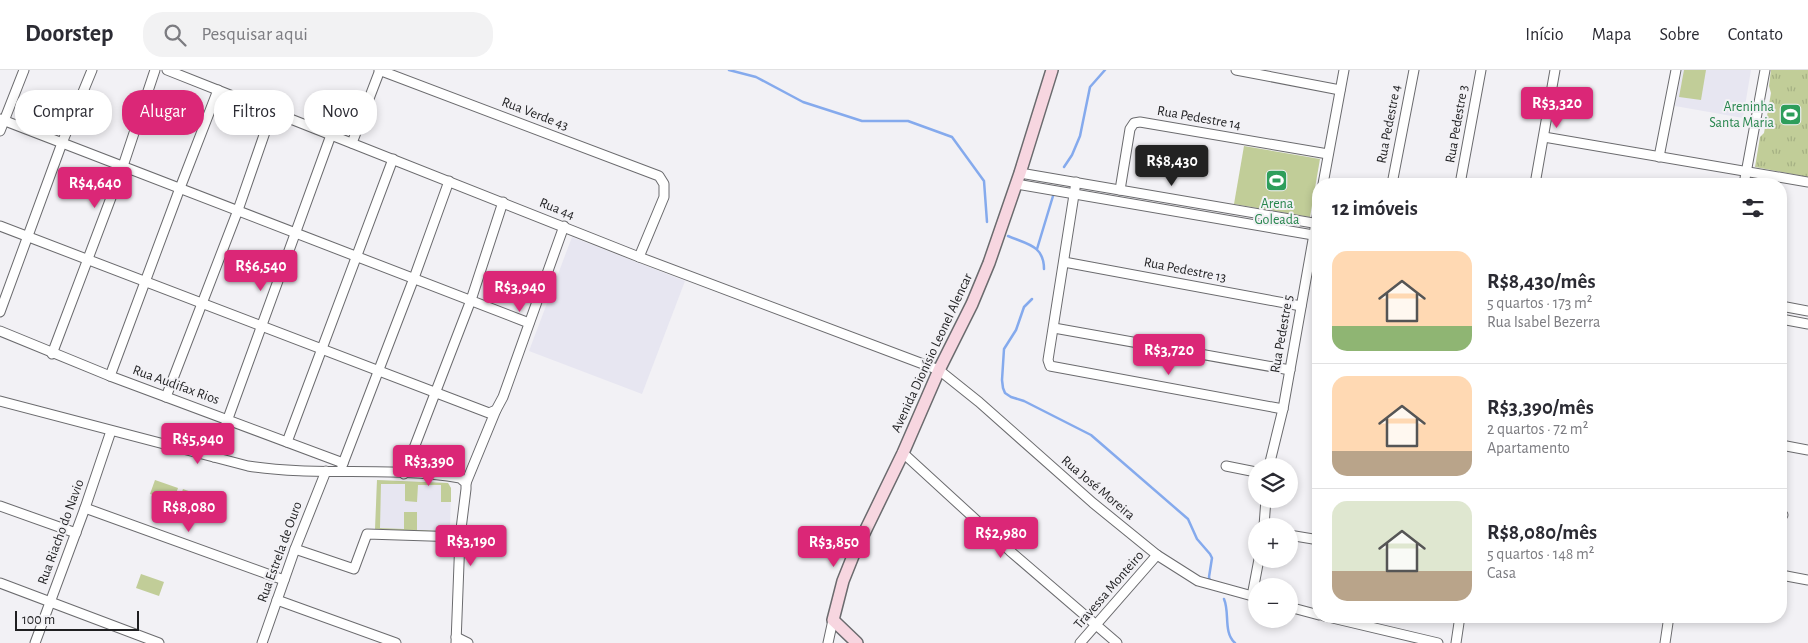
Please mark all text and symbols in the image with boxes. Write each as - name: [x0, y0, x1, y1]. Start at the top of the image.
- search box: [143, 12, 493, 57]
- icon: search: [161, 21, 189, 49]
- text: Doorstep: [25, 22, 113, 46]
- text: Pesquisar aqui: [201, 25, 308, 44]
- text: Início: [1525, 26, 1564, 44]
- text: Mapa: [1592, 26, 1632, 44]
- text: Sobre: [1660, 26, 1700, 44]
- text: Contato: [1728, 26, 1783, 44]
- street label: Rua Pedestre 4: [1375, 83, 1404, 165]
- street label: Rua Pedestre 3: [1443, 84, 1471, 164]
- pin: R$3,320: [1511, 87, 1603, 129]
- chip: Comprar: [15, 90, 112, 135]
- chip: Alugar: [122, 90, 204, 135]
- chip: Filtros: [214, 90, 294, 135]
- chip: Novo: [304, 90, 377, 135]
- street label: Rua Verde 43: [500, 95, 570, 133]
- text: R$3,320: [1532, 95, 1582, 111]
- place label: Areninha Santa Maria: [1709, 100, 1775, 130]
- sports icon: Areninha Santa Maria: [1778, 103, 1802, 127]
- street label: Rua Pedestre 14: [1156, 104, 1242, 132]
- pin: R$8,430: [1126, 144, 1218, 187]
- text: R$8,430: [1146, 153, 1198, 169]
- pin: R$4,640: [49, 166, 141, 209]
- sports icon: Arena Goleada: [1265, 169, 1289, 193]
- text: R$4,640: [69, 175, 121, 191]
- icon: filters: [1739, 194, 1767, 222]
- street label: Rua 44: [537, 196, 577, 222]
- place label: Arena Goleada: [1254, 197, 1300, 227]
- text: 12 imóveis: [1332, 198, 1418, 219]
- pin: R$6,540: [215, 250, 307, 292]
- street label: Rua Pedestre 13: [1143, 255, 1228, 285]
- text: R$6,540: [235, 258, 287, 274]
- pin: R$3,940: [474, 270, 566, 313]
- street label: Avenida Dionísio Leonel Alencar: [889, 271, 975, 435]
- icon: home: [1372, 271, 1432, 331]
- text: R$8,430/mês: [1487, 271, 1595, 292]
- text: R$3,940: [494, 279, 546, 295]
- street label: Rua Pedestre 5: [1268, 294, 1296, 374]
- text: 5 quartos · 173 m²: [1487, 295, 1592, 311]
- text: Rua Isabel Bezerra: [1487, 314, 1600, 330]
- pin: R$3,720: [1123, 334, 1215, 376]
- text: R$3,720: [1144, 342, 1194, 358]
- street label: Rua Audifax Rios: [131, 363, 221, 407]
- icon: home: [1372, 396, 1432, 456]
- text: R$3,390/mês: [1487, 397, 1594, 418]
- text: 2 quartos · 72 m²: [1487, 421, 1588, 437]
- pin: R$5,940: [152, 422, 244, 465]
- text: R$5,940: [172, 431, 224, 447]
- text: Apartamento: [1487, 440, 1570, 456]
- pin: R$3,390: [383, 444, 475, 487]
- text: R$3,390: [404, 453, 454, 469]
- street label: Rua José Moreira: [1059, 453, 1138, 523]
- map controls: [1248, 458, 1298, 628]
- button: layers: [1248, 458, 1298, 508]
- street label: Rua Riacho do Navio: [35, 477, 87, 587]
- pin: R$8,080: [143, 490, 235, 533]
- text: R$8,080: [163, 499, 215, 515]
- street label: Rua Estrela de Ouro: [255, 500, 305, 604]
- pin: R$2,980: [955, 516, 1047, 559]
- button: +: [1248, 518, 1298, 568]
- icon: home: [1372, 521, 1432, 581]
- text: R$8,080/mês: [1487, 522, 1597, 543]
- pin: R$3,190: [425, 524, 517, 567]
- text: R$2,980: [975, 525, 1027, 541]
- pin: R$3,850: [788, 526, 880, 568]
- text: R$3,190: [446, 533, 496, 549]
- text: R$3,850: [809, 534, 859, 550]
- text: 5 quartos · 148 m²: [1487, 546, 1594, 562]
- street label: Travessa Monteiro: [1072, 548, 1147, 632]
- text: Casa: [1487, 565, 1516, 581]
- button: −: [1248, 578, 1298, 628]
- scale bar: [15, 608, 139, 631]
- text: 100 m: [22, 613, 55, 627]

